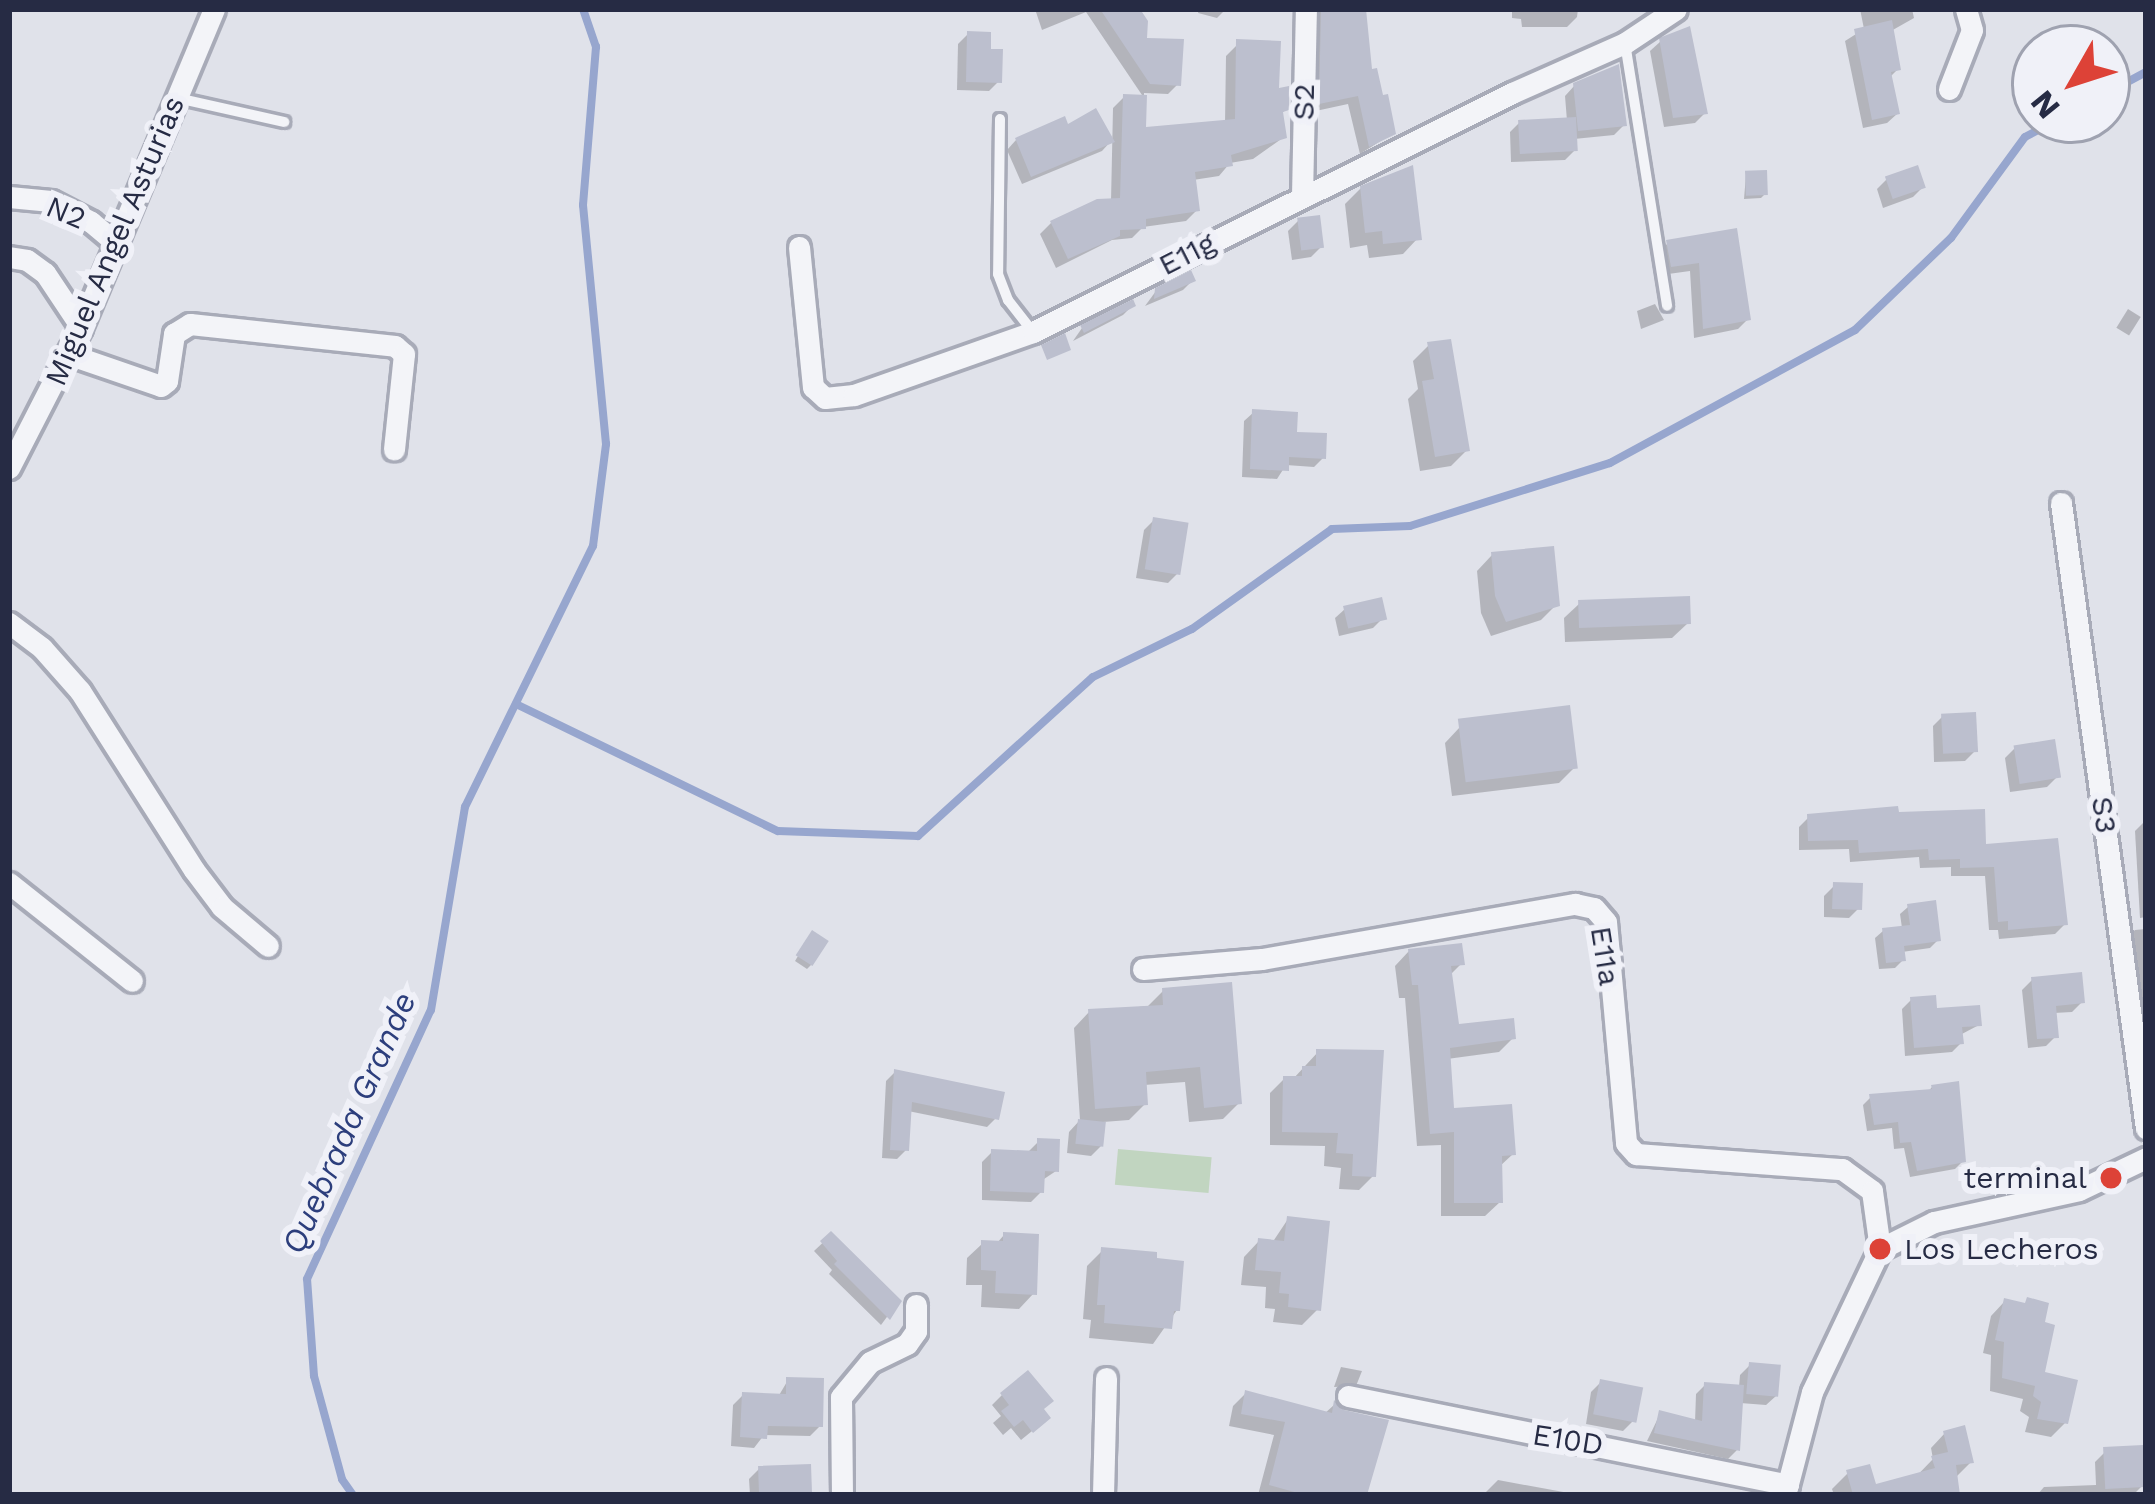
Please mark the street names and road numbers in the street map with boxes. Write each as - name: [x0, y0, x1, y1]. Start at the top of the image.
- street label: S2: [1286, 83, 1322, 121]
- street label: Miguel Angel Asturias: [37, 89, 193, 393]
- street label: N2: [41, 189, 91, 237]
- street label: E11g: [1153, 225, 1221, 283]
- street label: S3: [2084, 794, 2124, 836]
- street label: E11a: [1583, 924, 1627, 988]
- street label: E10D: [1530, 1417, 1606, 1463]

